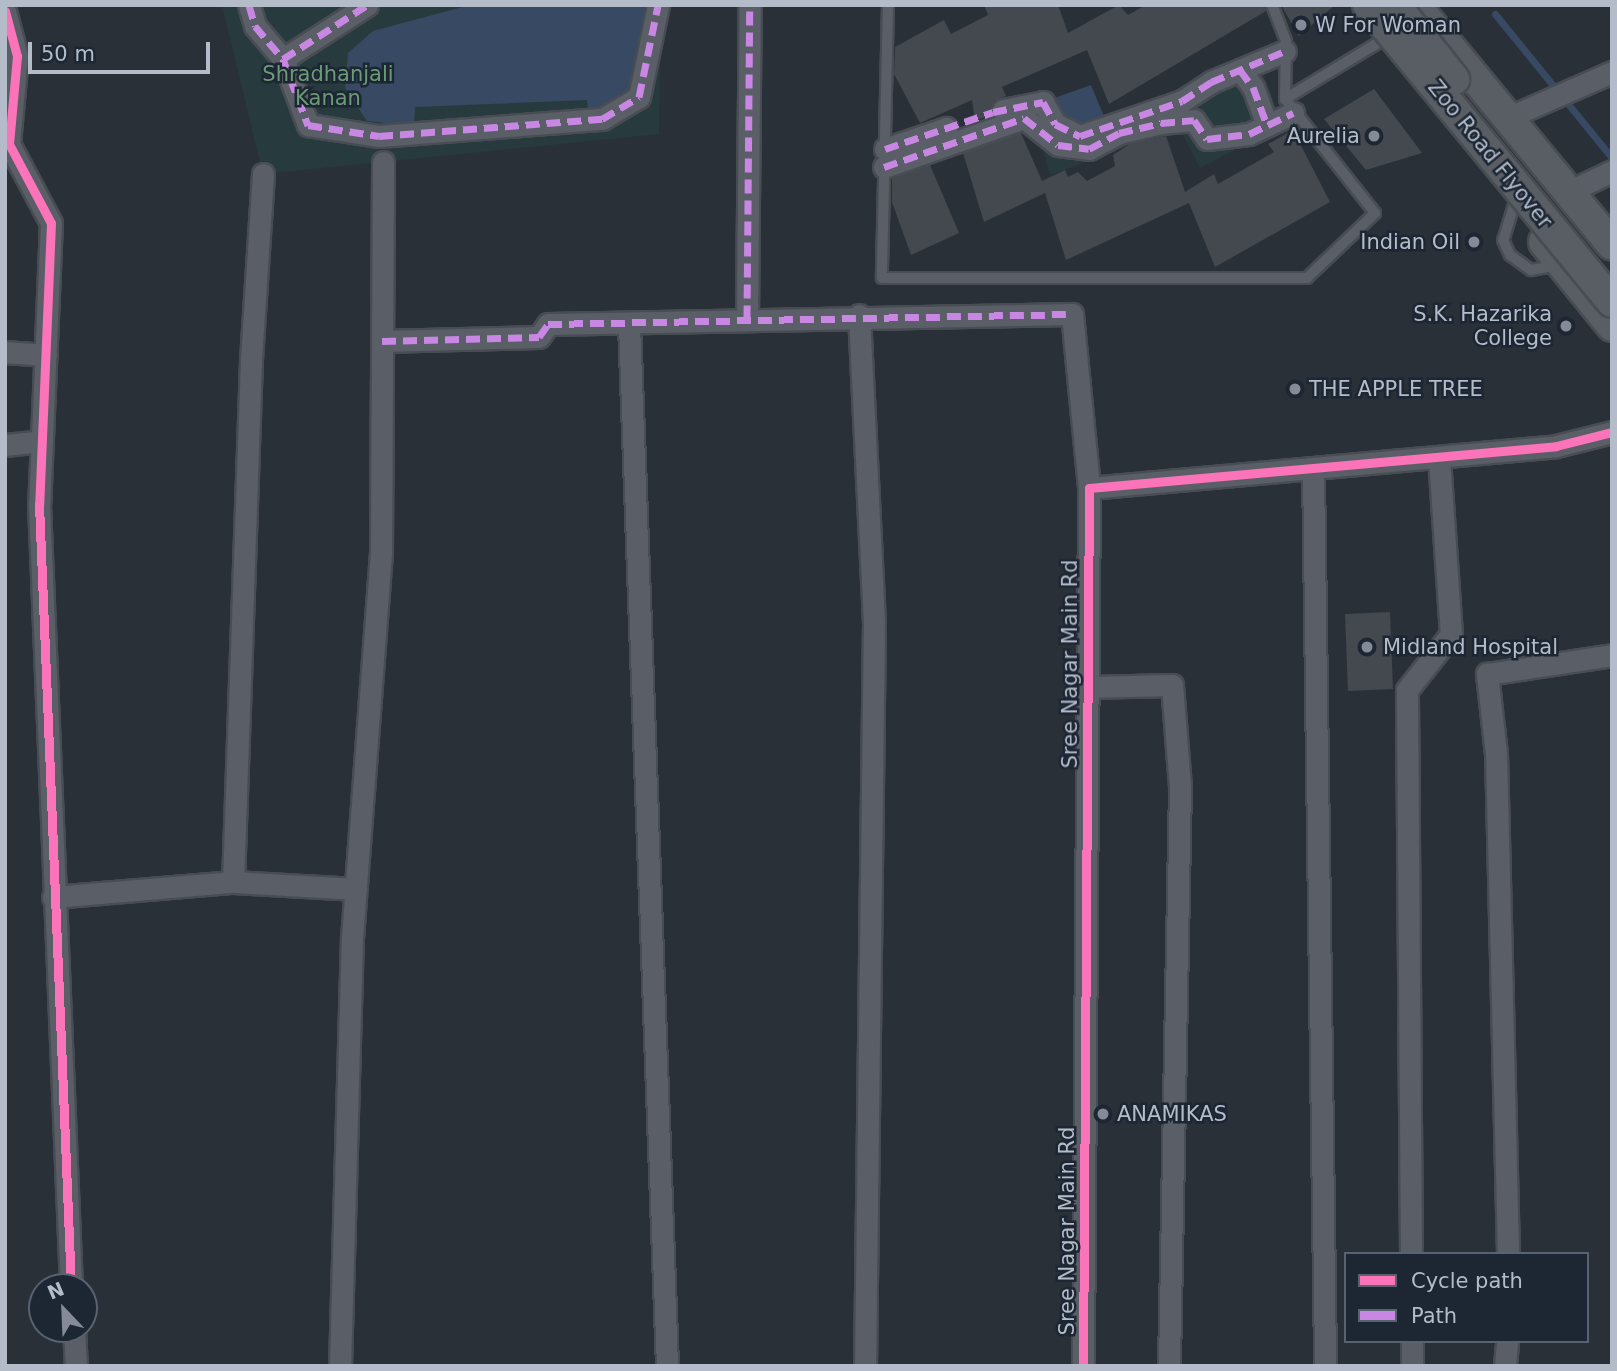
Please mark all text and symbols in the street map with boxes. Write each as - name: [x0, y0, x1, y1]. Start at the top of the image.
- place label: W For Woman: [1315, 12, 1461, 38]
- marker: W For Woman: [1293, 17, 1309, 33]
- scale bar: [32, 28, 214, 72]
- text: 50 m: [41, 42, 95, 66]
- park label: Shradhanjali Kanan: [262, 61, 394, 111]
- street label: Zoo Road Flyover: [1423, 75, 1557, 233]
- place label: Aurelia: [1287, 123, 1360, 149]
- marker: Aurelia: [1366, 128, 1382, 144]
- place label: Indian Oil: [1360, 229, 1460, 255]
- marker: Indian Oil: [1466, 234, 1482, 250]
- place label: S.K. Hazarika College: [1413, 301, 1552, 351]
- marker: S.K. Hazarika College: [1558, 318, 1574, 334]
- place label: THE APPLE TREE: [1309, 376, 1483, 402]
- marker: THE APPLE TREE: [1287, 381, 1303, 397]
- street label: Sree Nagar Main Rd: [1057, 560, 1083, 768]
- place label: Midland Hospital: [1383, 634, 1558, 660]
- marker: Midland Hospital: [1357, 637, 1377, 657]
- place label: ANAMIKAS: [1117, 1101, 1227, 1127]
- marker: ANAMIKAS: [1095, 1106, 1111, 1122]
- street label: Sree Nagar Main Rd: [1054, 1127, 1080, 1335]
- legend: [1344, 1252, 1589, 1343]
- text: Cycle path: [1411, 1269, 1523, 1293]
- north arrow: [28, 1273, 98, 1343]
- text: N: [44, 1277, 67, 1304]
- text: Path: [1411, 1304, 1457, 1328]

